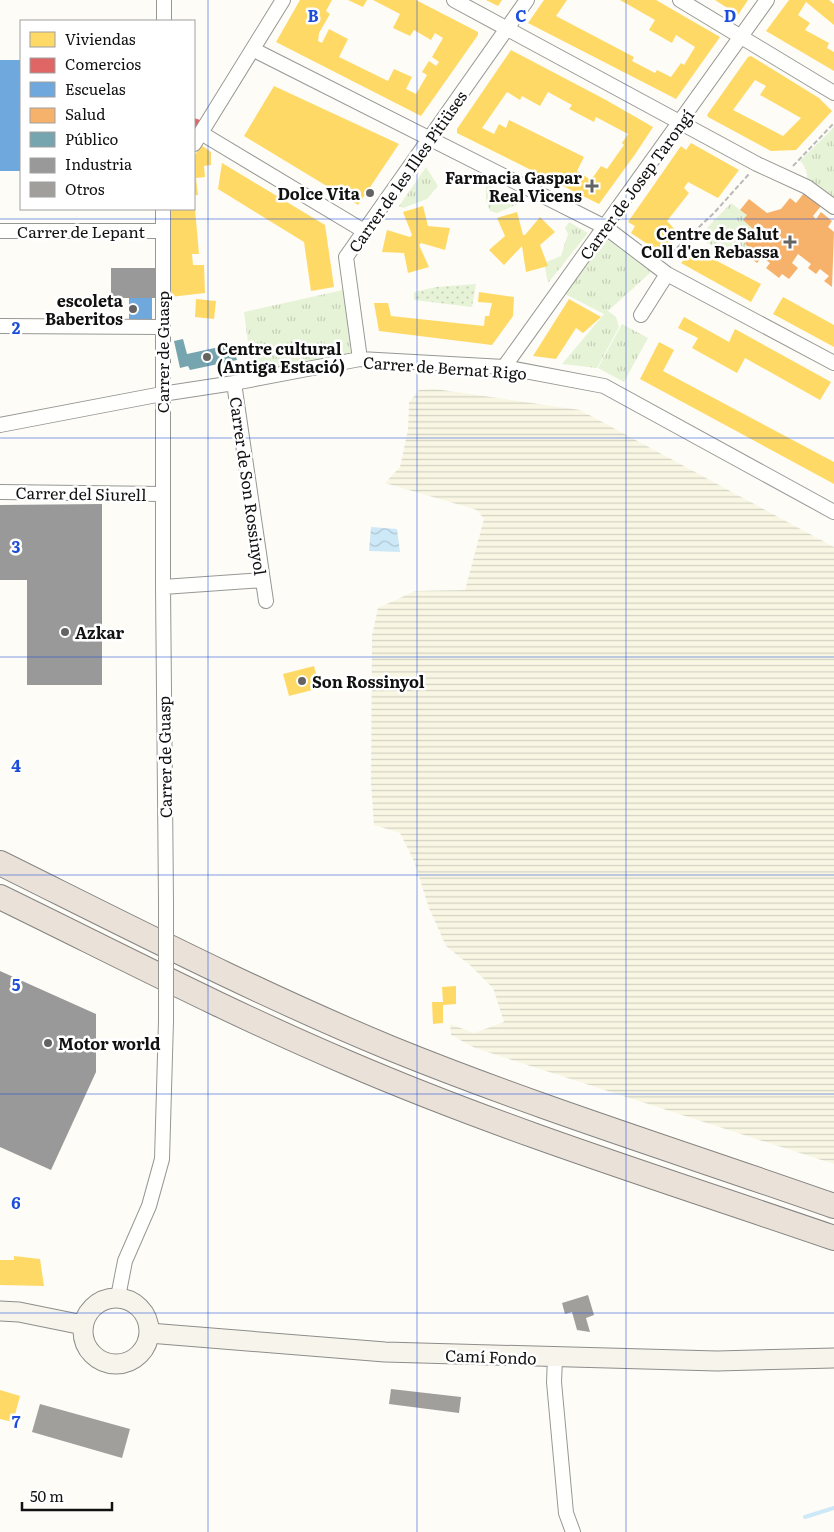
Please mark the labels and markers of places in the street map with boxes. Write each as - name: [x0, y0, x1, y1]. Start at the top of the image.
- place label: Farmacia Gaspar Real Vicens: [445, 165, 582, 207]
- marker: Farmacia Gaspar Real Vicens: [586, 180, 598, 192]
- place label: Dolce Vita: [277, 181, 361, 205]
- marker: Dolce Vita: [364, 187, 376, 199]
- place label: Centre de Salut Coll d'en Rebassa: [641, 221, 780, 263]
- marker: Centre de Salut Coll d'en Rebassa: [783, 235, 797, 249]
- place label: escoleta Baberitos: [45, 288, 124, 330]
- marker: escoleta Baberitos: [127, 303, 139, 315]
- place label: Centre cultural (Antiga Estació): [217, 336, 345, 378]
- marker: Centre cultural (Antiga Estació): [201, 351, 213, 363]
- place label: Azkar: [75, 620, 124, 644]
- marker: Azkar: [59, 626, 71, 638]
- place label: Son Rossinyol: [312, 669, 425, 693]
- marker: Son Rossinyol: [296, 675, 308, 687]
- place label: Motor world: [58, 1031, 161, 1055]
- marker: Motor world: [42, 1037, 54, 1049]

